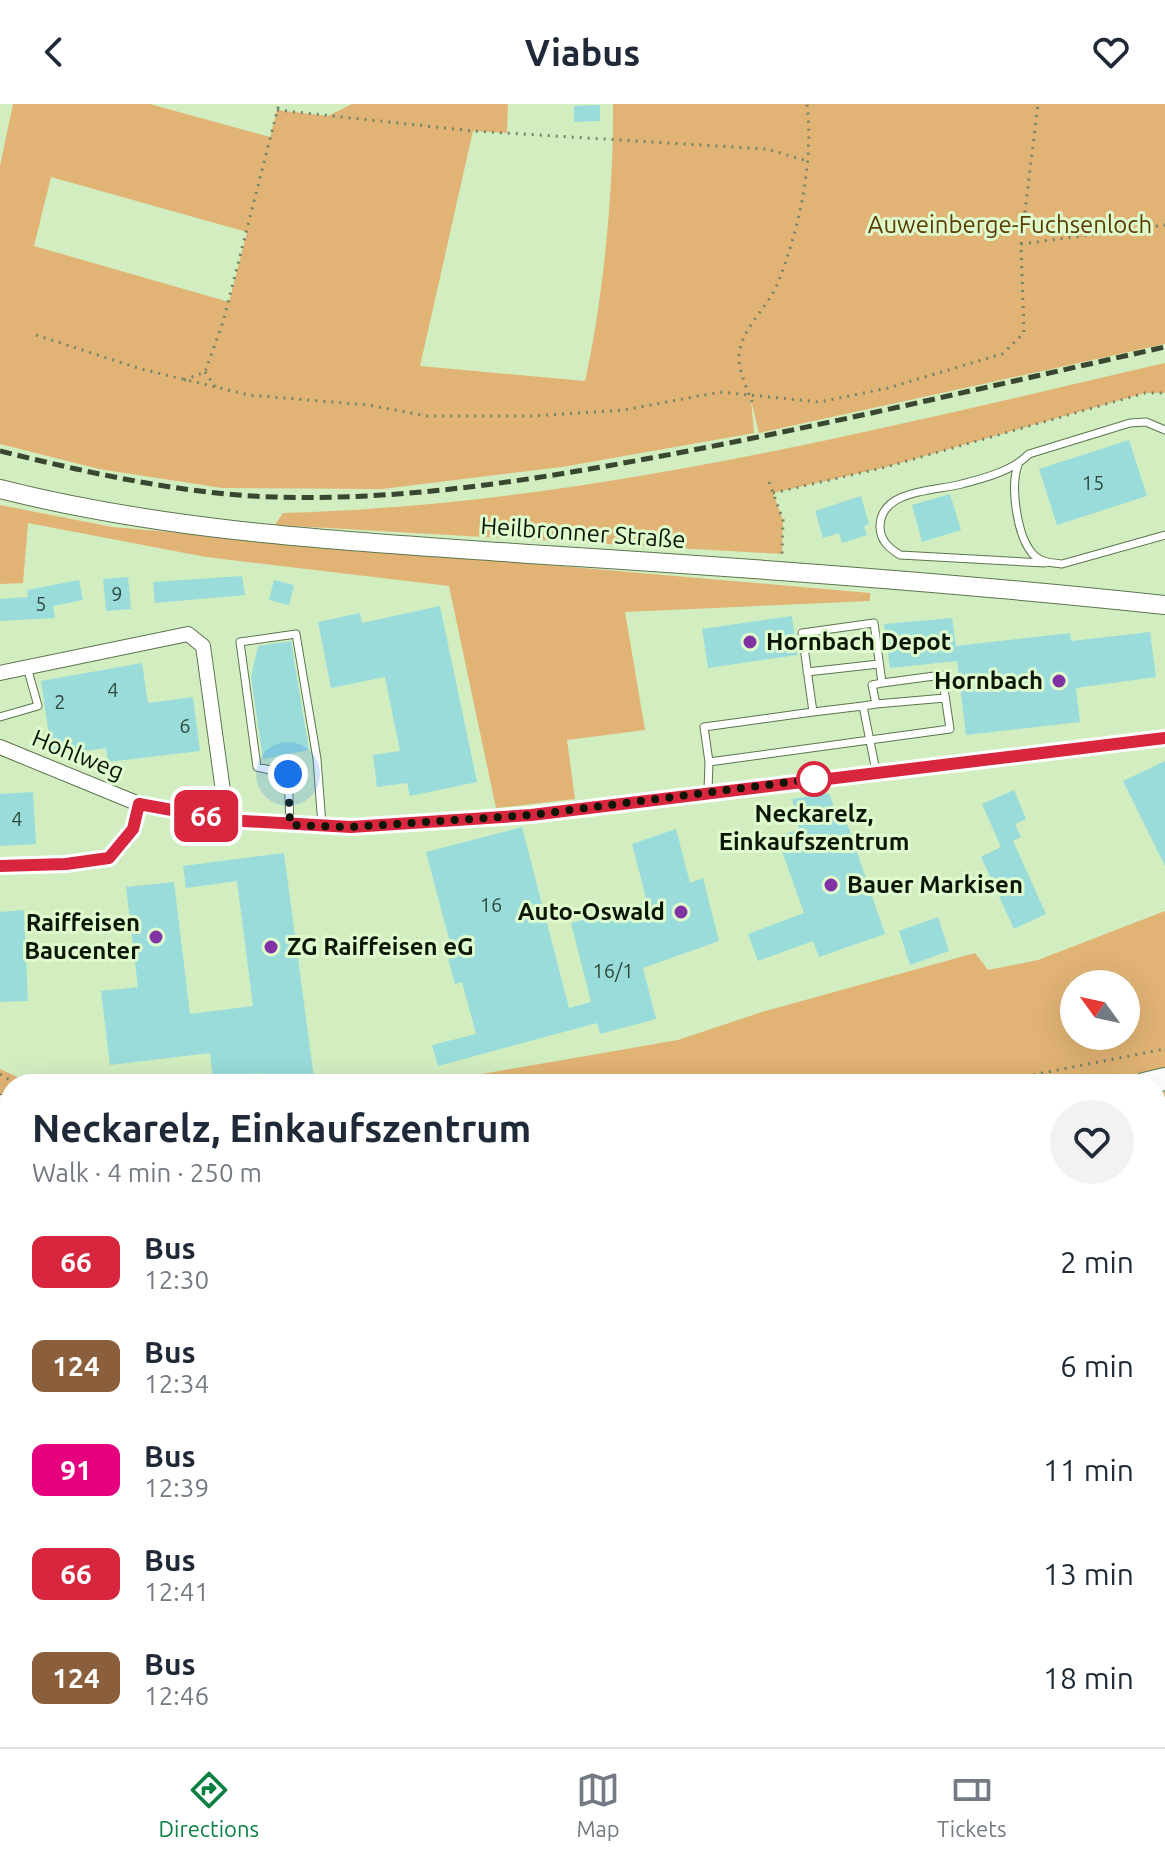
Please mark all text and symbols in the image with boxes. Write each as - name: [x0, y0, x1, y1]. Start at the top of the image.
- icon: back: [32, 30, 76, 74]
- icon: heart: [1089, 30, 1133, 74]
- text: Viabus: [525, 32, 640, 73]
- park label: Auweinberge-Fuchsenloch: [868, 211, 1152, 238]
- house number: 15: [1082, 471, 1104, 494]
- street label: Heilbronner Straße: [480, 512, 687, 553]
- house number: 9: [111, 582, 123, 605]
- house number: 5: [35, 592, 47, 615]
- place label: Hornbach Depot: [766, 628, 951, 655]
- marker: Hornbach Depot: [741, 633, 759, 651]
- place label: Hornbach: [934, 667, 1043, 694]
- marker: Hornbach: [1050, 672, 1068, 690]
- house number: 4: [107, 678, 119, 701]
- house number: 2: [54, 690, 66, 713]
- house number: 6: [179, 714, 191, 737]
- street label: Hohlweg: [28, 724, 128, 785]
- your location: [268, 754, 308, 794]
- marker: Neckarelz, Einkaufszentrum: [797, 762, 831, 796]
- line badge: 66: [170, 790, 242, 842]
- text: 66: [190, 800, 222, 831]
- place label: Neckarelz, Einkaufszentrum: [719, 800, 909, 855]
- house number: 4: [11, 807, 23, 830]
- place label: Bauer Markisen: [847, 871, 1023, 898]
- marker: Bauer Markisen: [822, 876, 840, 894]
- house number: 16: [480, 893, 502, 916]
- place label: Auto-Oswald: [518, 898, 665, 925]
- marker: Auto-Oswald: [672, 903, 690, 921]
- place label: Raiffeisen Baucenter: [24, 909, 140, 964]
- marker: Raiffeisen Baucenter: [147, 928, 165, 946]
- place label: ZG Raiffeisen eG: [287, 933, 474, 960]
- marker: ZG Raiffeisen eG: [262, 938, 280, 956]
- house number: 16/1: [592, 959, 634, 982]
- north arrow: [1060, 970, 1140, 1050]
- map controls: [1060, 970, 1140, 1050]
- button: heart: [1050, 1100, 1134, 1184]
- text: Neckarelz, Einkaufszentrum: [32, 1107, 531, 1149]
- text: Walk · 4 min · 250 m: [32, 1158, 262, 1187]
- text: Bus: [144, 1231, 196, 1265]
- text: 2 min: [1060, 1245, 1134, 1279]
- text: 66: [60, 1246, 92, 1277]
- text: 12:30: [144, 1265, 209, 1294]
- text: Bus: [144, 1335, 196, 1369]
- text: 6 min: [1060, 1349, 1134, 1383]
- text: 124: [52, 1350, 100, 1381]
- text: 12:34: [144, 1369, 209, 1398]
- text: Bus: [144, 1439, 196, 1473]
- text: 11 min: [1043, 1453, 1134, 1487]
- text: 91: [60, 1454, 92, 1485]
- text: 12:39: [144, 1473, 209, 1502]
- text: Bus: [144, 1543, 196, 1577]
- text: 13 min: [1043, 1557, 1134, 1591]
- text: 66: [60, 1558, 92, 1589]
- text: 12:41: [144, 1577, 209, 1606]
- text: Bus: [144, 1647, 196, 1681]
- text: 18 min: [1043, 1661, 1134, 1695]
- text: 124: [52, 1662, 100, 1693]
- text: 12:46: [144, 1681, 209, 1710]
- tab: Directions: [159, 1768, 259, 1841]
- tab: Map: [576, 1768, 620, 1841]
- tab: Tickets: [937, 1768, 1006, 1841]

